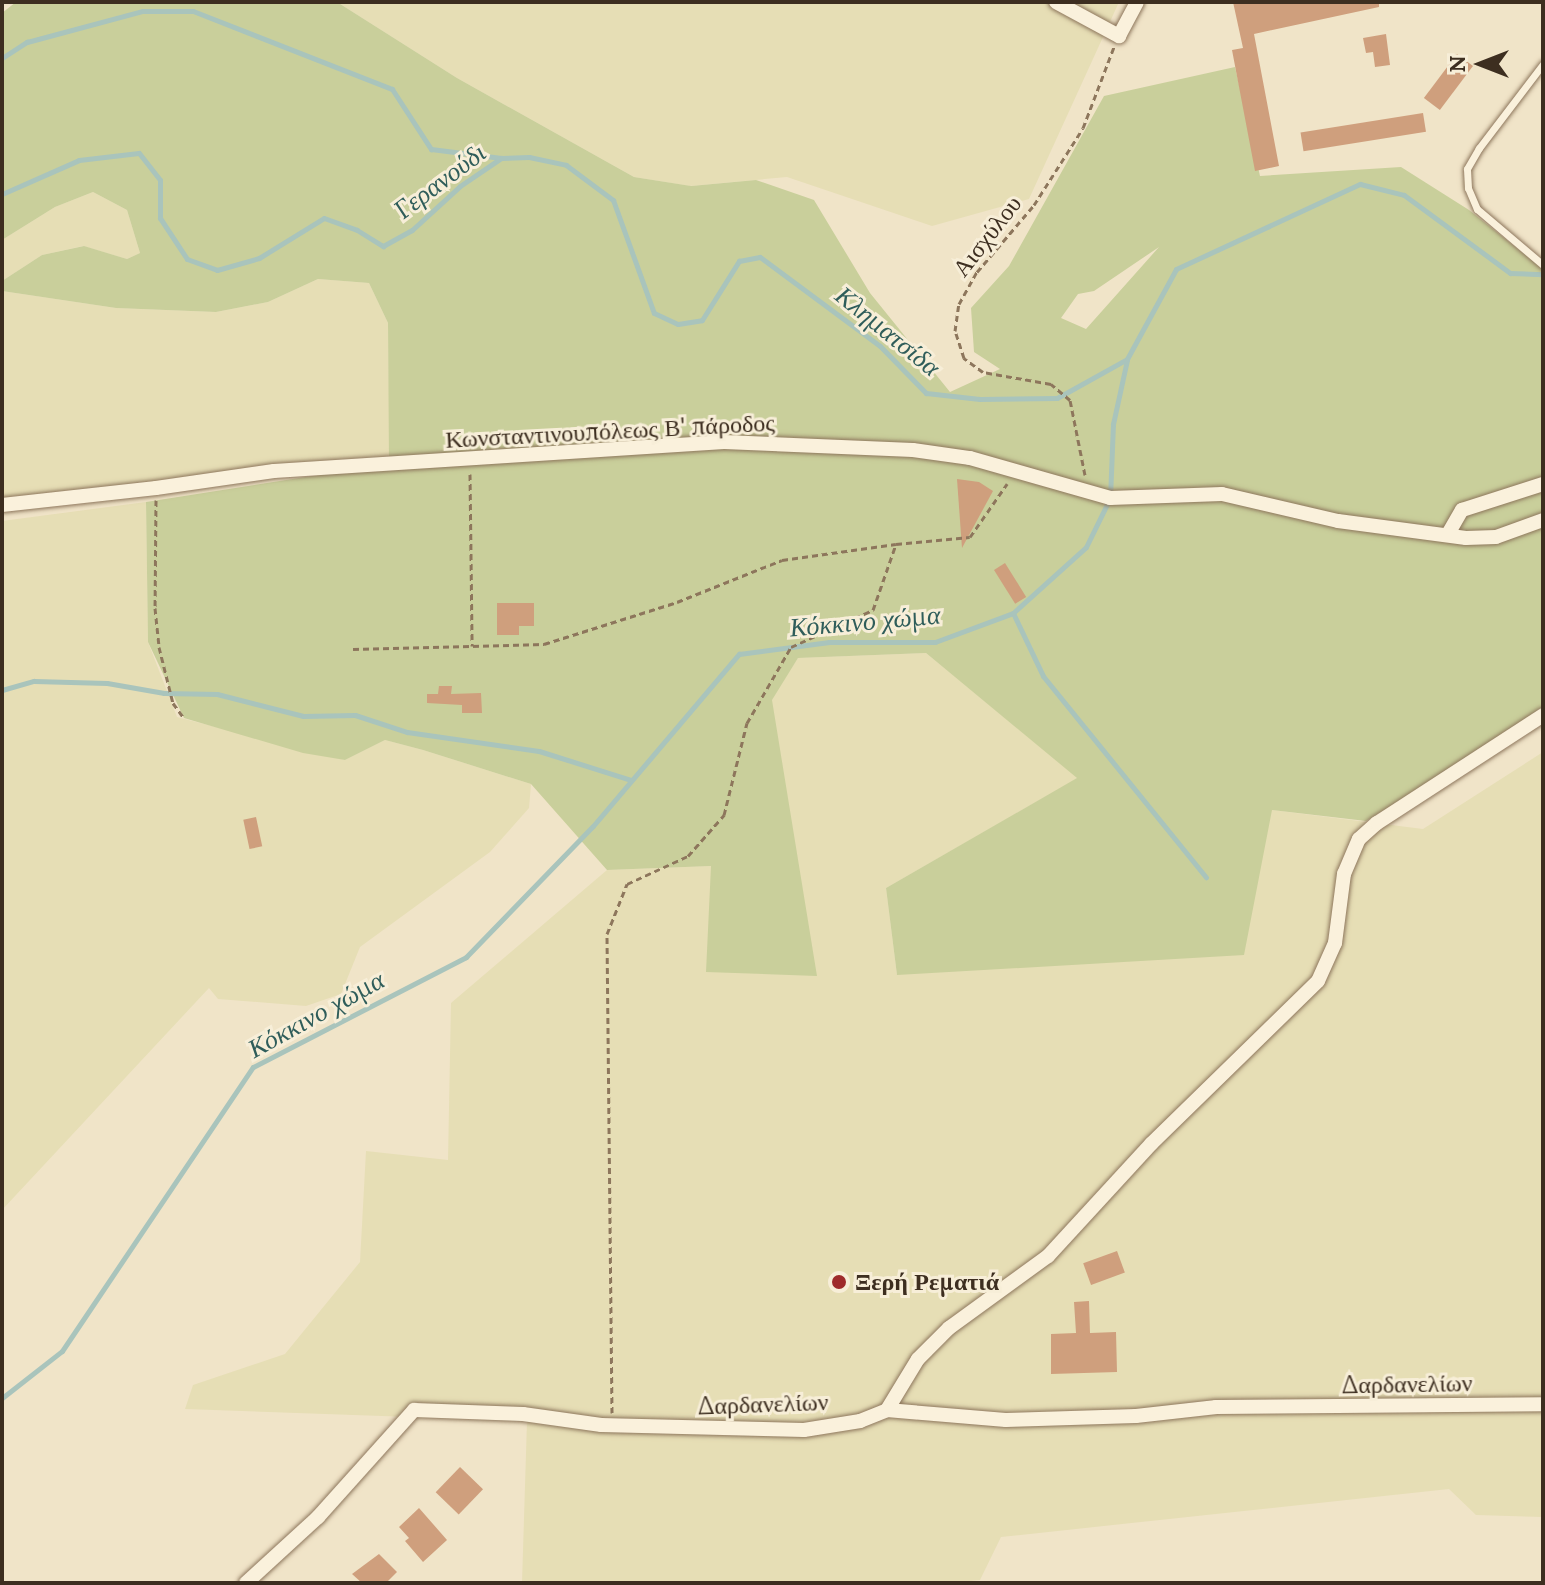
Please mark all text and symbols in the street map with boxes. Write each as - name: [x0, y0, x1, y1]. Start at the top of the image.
- north arrow: [1441, 24, 1521, 104]
- text: N: [1443, 56, 1471, 73]
- water label: Γερανούδι: [388, 137, 492, 225]
- street label: Αισχύλου: [946, 190, 1028, 282]
- water label: Κληματσίδα: [829, 279, 947, 383]
- street label: Κωνσταντινουπόλεως Β' πάροδος: [445, 408, 775, 454]
- water label: Κόκκινο χώμα: [788, 599, 942, 643]
- water label: Κόκκινο χώμα: [242, 964, 390, 1064]
- place label: Ξερή Ρεματιά: [855, 1268, 999, 1296]
- marker: Ξερή Ρεματιά: [830, 1273, 848, 1291]
- street label: Δαρδανελίων: [1341, 1368, 1473, 1400]
- street label: Δαρδανελίων: [697, 1387, 829, 1421]

